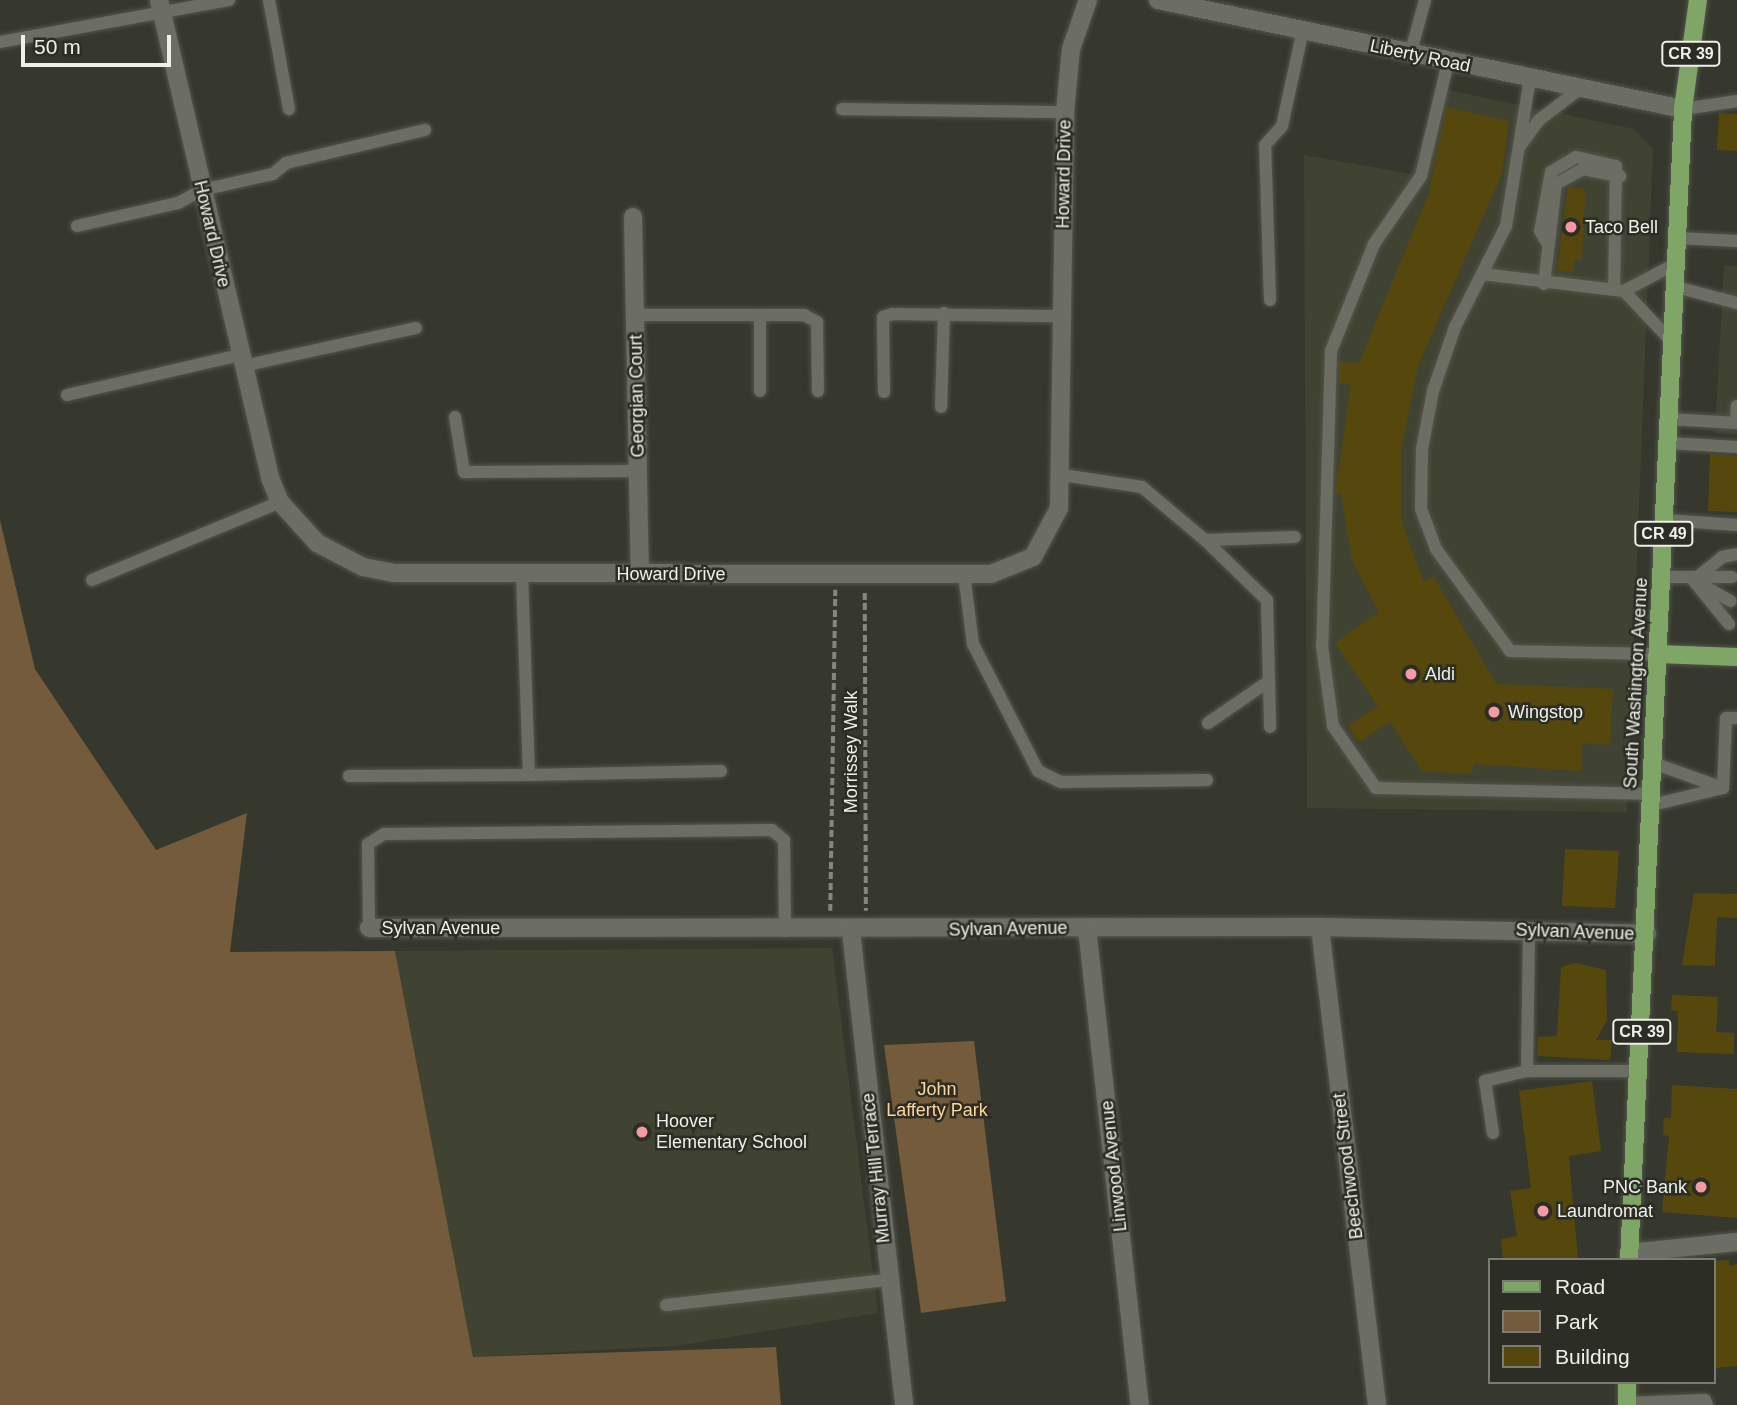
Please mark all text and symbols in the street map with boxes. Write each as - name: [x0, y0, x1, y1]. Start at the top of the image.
- scale bar: [24, 21, 175, 65]
- text: 50 m: [34, 35, 81, 58]
- street label: Liberty Road: [1368, 35, 1472, 77]
- road number: CR 39: [1661, 42, 1721, 66]
- street label: Howard Drive: [1052, 119, 1076, 229]
- street label: Howard Drive: [189, 178, 235, 290]
- place label: Taco Bell: [1585, 216, 1658, 238]
- marker: Taco Bell: [1563, 219, 1579, 235]
- street label: Georgian Court: [625, 334, 649, 458]
- road number: CR 49: [1634, 522, 1694, 547]
- street label: Howard Drive: [616, 563, 726, 585]
- street label: South Washington Avenue: [1620, 577, 1652, 789]
- place label: Aldi: [1425, 663, 1455, 685]
- marker: Aldi: [1403, 666, 1419, 682]
- street label: Morrissey Walk: [840, 691, 862, 813]
- place label: Wingstop: [1508, 701, 1583, 723]
- marker: Wingstop: [1486, 704, 1502, 720]
- street label: Sylvan Avenue: [381, 917, 501, 939]
- street label: Sylvan Avenue: [948, 917, 1068, 941]
- street label: Sylvan Avenue: [1515, 919, 1635, 945]
- road number: CR 39: [1612, 1020, 1672, 1044]
- park label: John Lafferty Park: [886, 1079, 988, 1122]
- street label: Murray Hill Terrace: [857, 1092, 895, 1244]
- street label: Beechwood Street: [1328, 1092, 1368, 1240]
- street label: Linwood Avenue: [1096, 1099, 1132, 1233]
- place label: Hoover Elementary School: [656, 1111, 807, 1154]
- marker: Hoover Elementary School: [634, 1124, 650, 1140]
- place label: PNC Bank: [1603, 1176, 1687, 1198]
- marker: PNC Bank: [1693, 1179, 1709, 1195]
- place label: Laundromat: [1557, 1200, 1653, 1222]
- marker: Laundromat: [1535, 1203, 1551, 1219]
- legend: [1488, 1258, 1716, 1384]
- text: Road: [1555, 1275, 1605, 1298]
- text: Park: [1555, 1310, 1598, 1333]
- text: Building: [1555, 1345, 1630, 1368]

